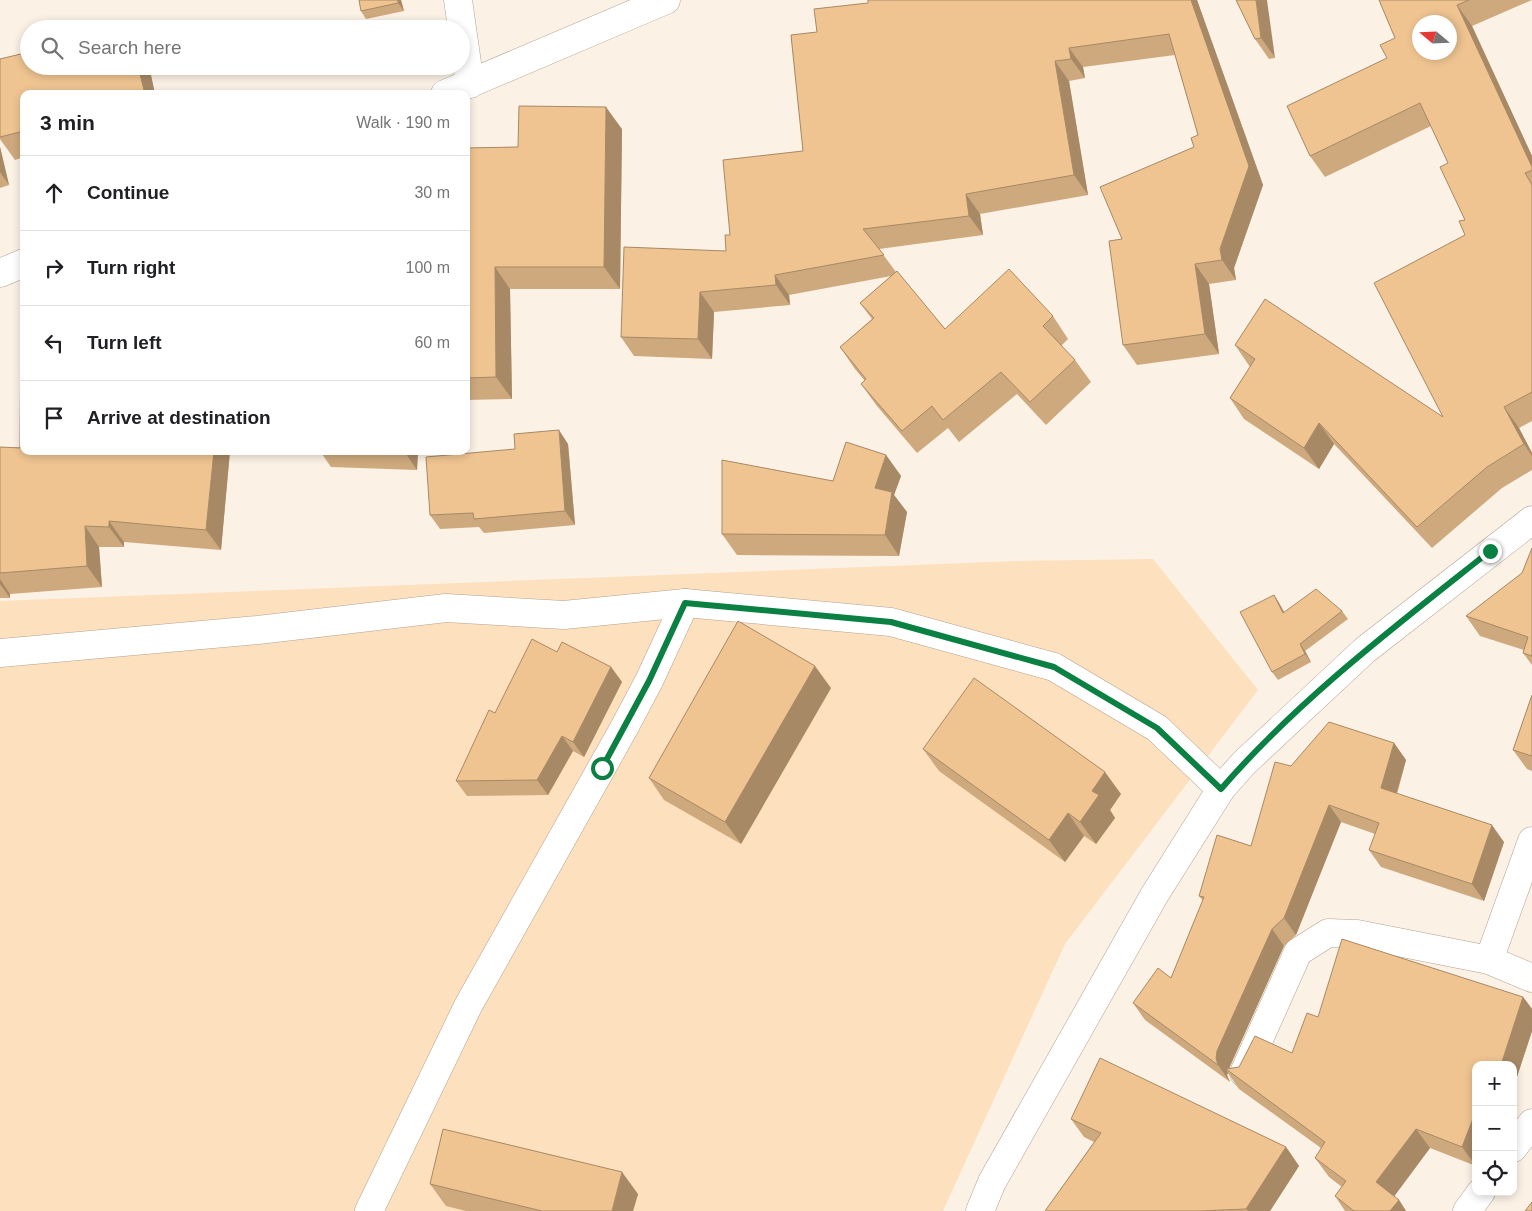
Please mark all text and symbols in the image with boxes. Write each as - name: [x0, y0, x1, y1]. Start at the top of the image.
- north arrow: [1412, 15, 1457, 60]
- search box: [20, 20, 470, 75]
- icon: search: [38, 34, 66, 62]
- text: Search here: [78, 37, 182, 58]
- text: 3 min: [40, 111, 95, 134]
- text: Walk · 190 m: [356, 114, 450, 131]
- icon: ahead: [40, 179, 68, 207]
- text: Continue: [87, 182, 169, 203]
- text: 30 m: [414, 184, 450, 201]
- icon: right: [40, 254, 68, 282]
- text: Turn right: [87, 257, 175, 278]
- text: 100 m: [406, 259, 450, 276]
- icon: left: [40, 329, 68, 357]
- text: Turn left: [87, 332, 162, 353]
- text: 60 m: [414, 334, 450, 351]
- icon: arrive: [40, 404, 68, 432]
- text: Arrive at destination: [87, 407, 271, 428]
- route end: [1479, 540, 1502, 563]
- route start: [591, 757, 614, 780]
- map controls: [1472, 1061, 1517, 1196]
- button: +: [1472, 1061, 1517, 1106]
- button: −: [1472, 1106, 1517, 1151]
- button: locate: [1472, 1151, 1517, 1196]

